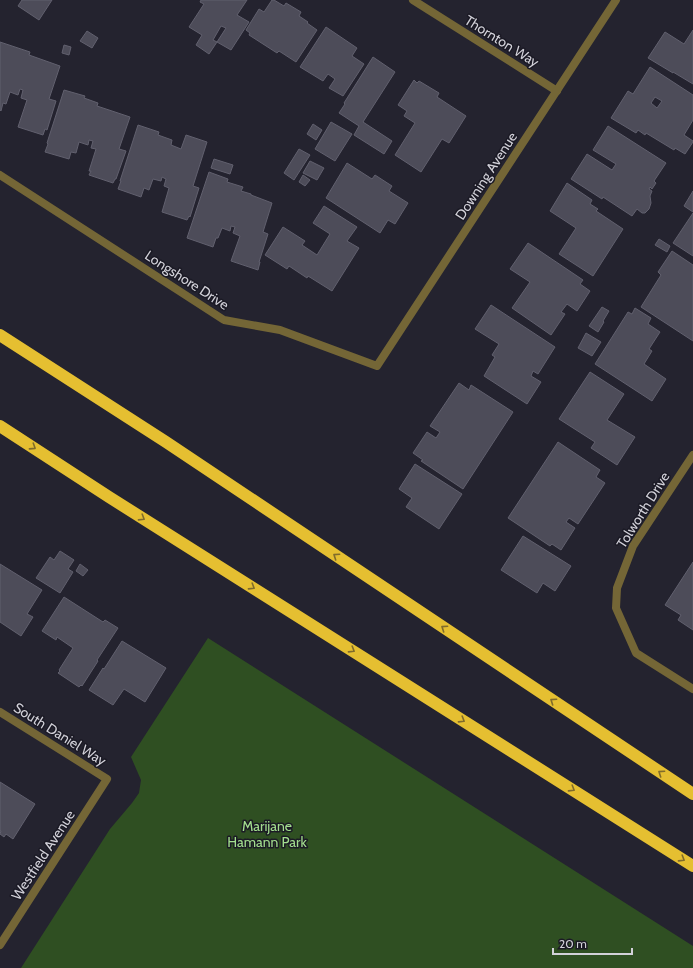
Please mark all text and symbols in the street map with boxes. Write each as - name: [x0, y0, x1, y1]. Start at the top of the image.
- street label: Thornton Way: [461, 11, 543, 71]
- street label: Downing Avenue: [451, 129, 521, 223]
- street label: Longshore Drive: [142, 246, 232, 314]
- one-way arrow: [29, 443, 36, 450]
- street label: Tolworth Drive: [612, 469, 674, 551]
- one-way arrow: [138, 513, 145, 520]
- one-way arrow: [334, 554, 341, 561]
- one-way arrow: [248, 582, 255, 590]
- one-way arrow: [442, 626, 449, 633]
- one-way arrow: [348, 646, 355, 653]
- street label: South Daniel Way: [10, 698, 110, 770]
- one-way arrow: [550, 698, 557, 705]
- one-way arrow: [458, 715, 465, 722]
- one-way arrow: [658, 771, 665, 778]
- one-way arrow: [568, 784, 575, 792]
- street label: Westfield Avenue: [7, 807, 79, 903]
- park label: Marijane Hamann Park: [227, 817, 307, 851]
- one-way arrow: [678, 854, 685, 861]
- scale bar: [553, 930, 632, 956]
- text: 20 m: [559, 936, 587, 951]

